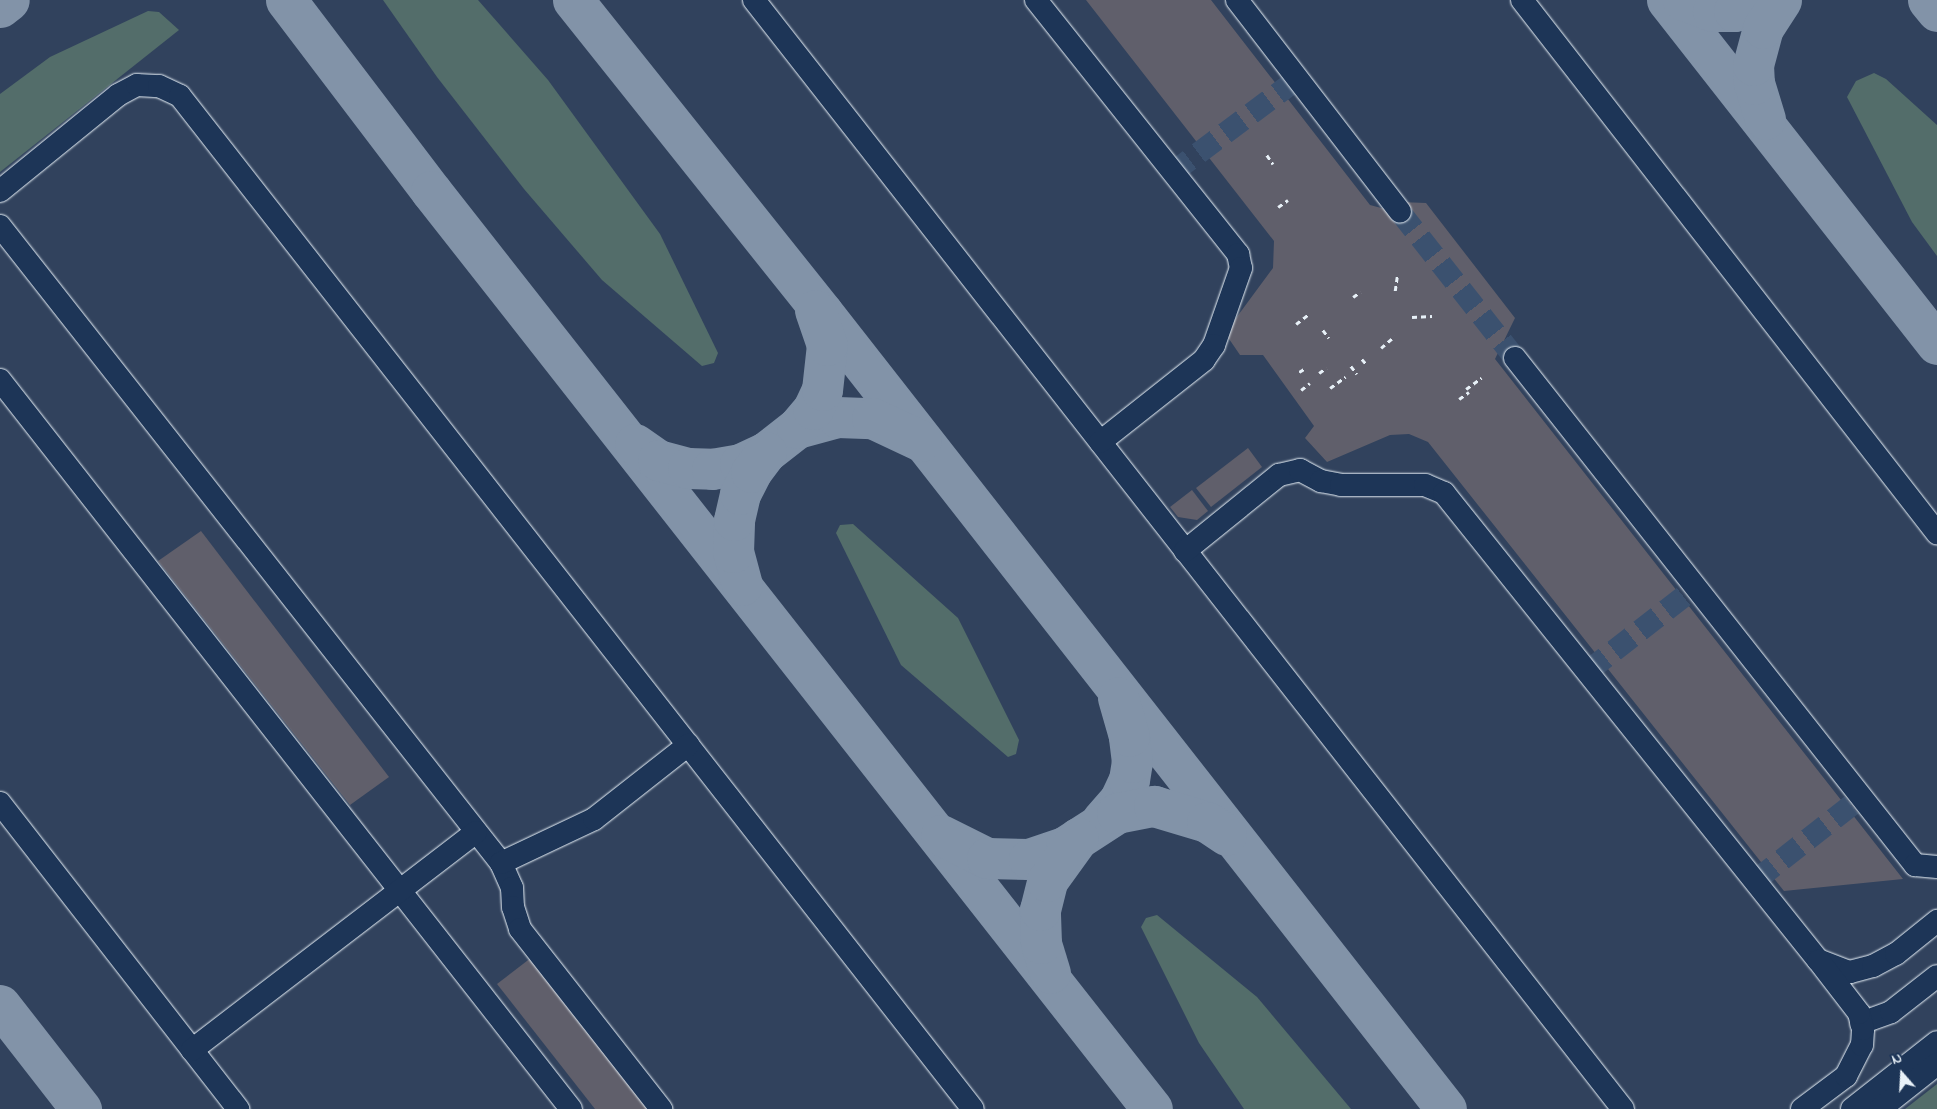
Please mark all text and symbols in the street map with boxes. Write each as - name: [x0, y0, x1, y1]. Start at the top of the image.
- text: N: [1889, 1048, 1905, 1071]
- north arrow: [1877, 1049, 1927, 1099]

